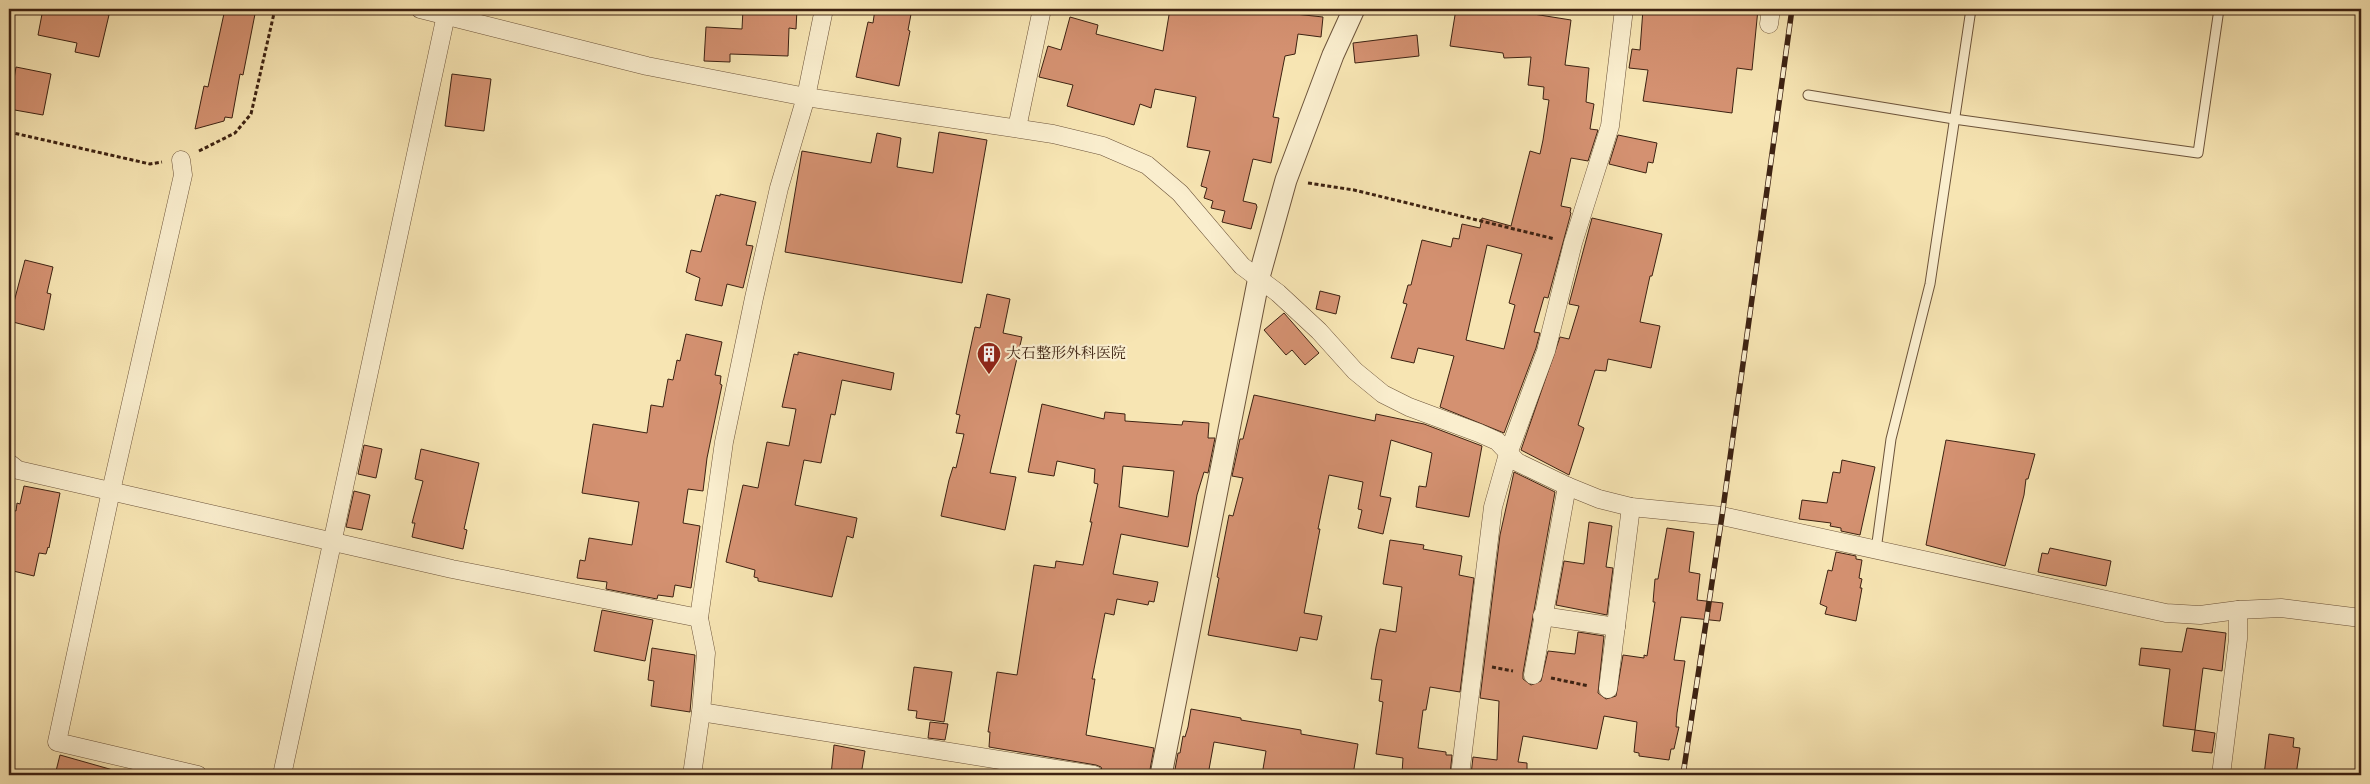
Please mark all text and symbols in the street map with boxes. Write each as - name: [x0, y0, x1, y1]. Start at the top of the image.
- building icon: 大石整形外科医院: [976, 341, 1002, 375]
- place label: 大石整形外科医院: [1006, 345, 1126, 362]

